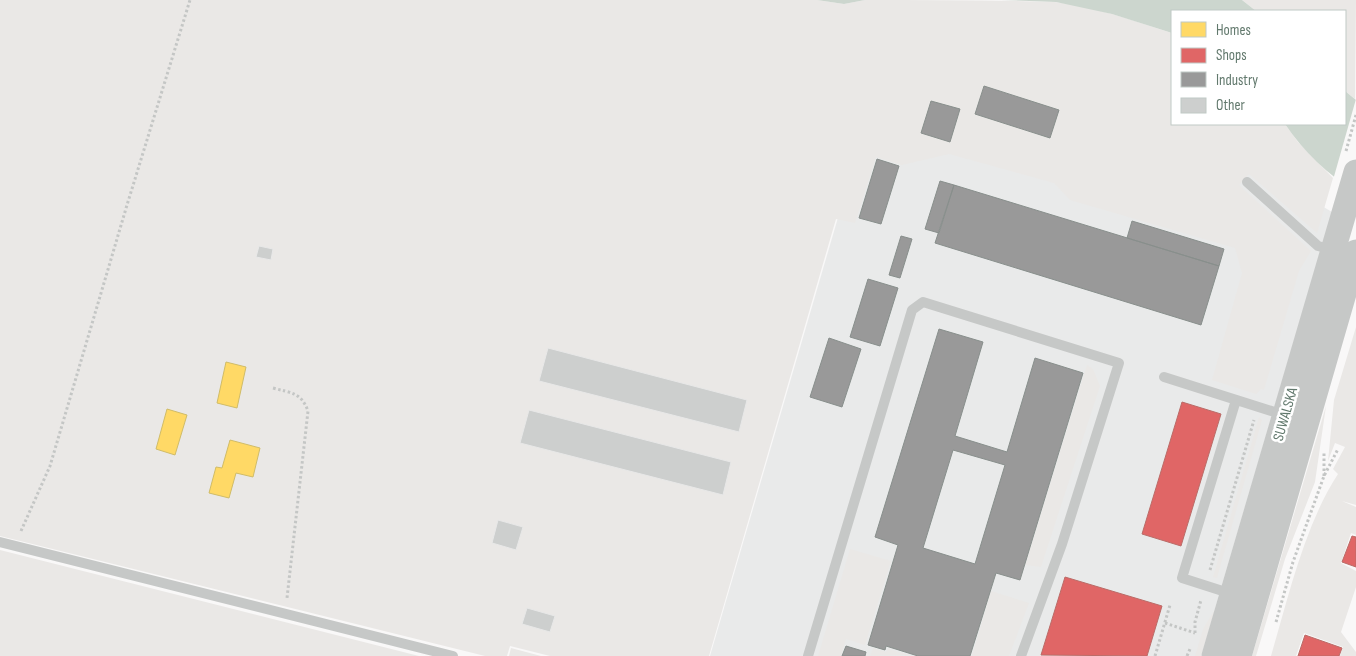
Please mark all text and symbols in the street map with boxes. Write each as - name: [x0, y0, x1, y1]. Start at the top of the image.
- legend: [1171, 10, 1346, 125]
- text: Homes: [1216, 21, 1251, 40]
- text: Shops: [1216, 46, 1247, 65]
- text: Industry: [1216, 71, 1258, 90]
- text: Other: [1216, 96, 1245, 115]
- street label: SUWALSKA: [1269, 385, 1302, 443]

